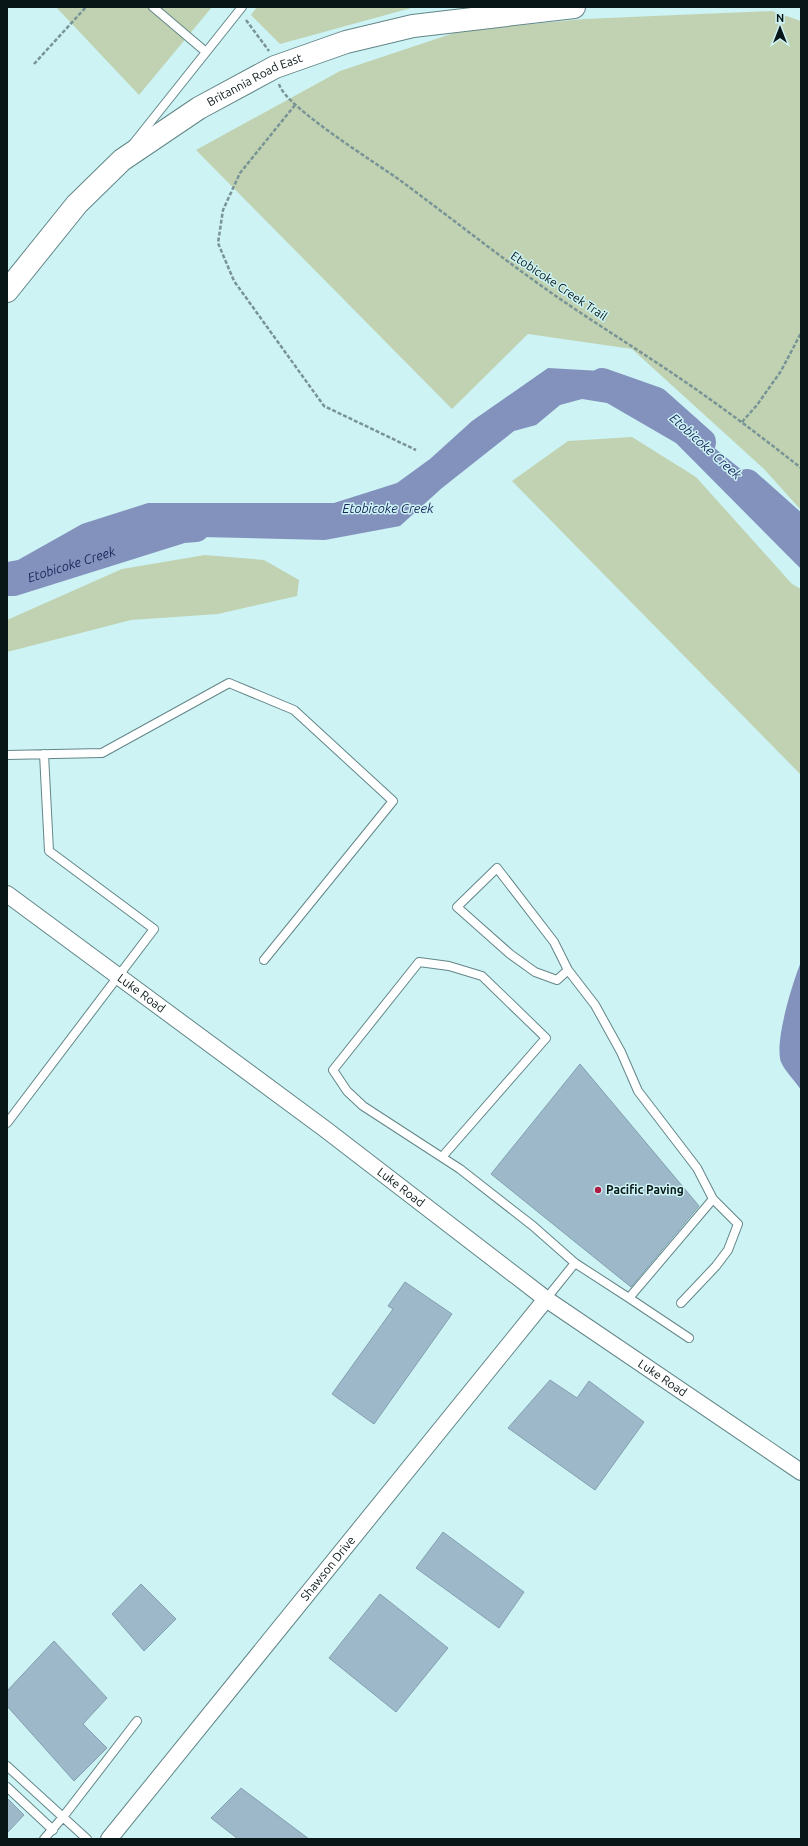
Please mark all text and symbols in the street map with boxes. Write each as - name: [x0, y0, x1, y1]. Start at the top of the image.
- north arrow: [760, 8, 800, 48]
- text: N: [776, 12, 784, 24]
- street label: Britannia Road East: [205, 51, 304, 108]
- street label: Etobicoke Creek Trail: [509, 249, 610, 323]
- water label: Etobicoke Creek: [667, 410, 745, 482]
- water label: Etobicoke Creek: [342, 501, 434, 515]
- water label: Etobicoke Creek: [26, 544, 117, 584]
- street label: Luke Road: [115, 971, 168, 1015]
- street label: Luke Road: [375, 1165, 427, 1209]
- place label: Pacific Paving: [606, 1183, 684, 1196]
- marker: Pacific Paving: [593, 1185, 603, 1195]
- street label: Luke Road: [636, 1357, 690, 1399]
- street label: Shawson Drive: [298, 1533, 357, 1603]

